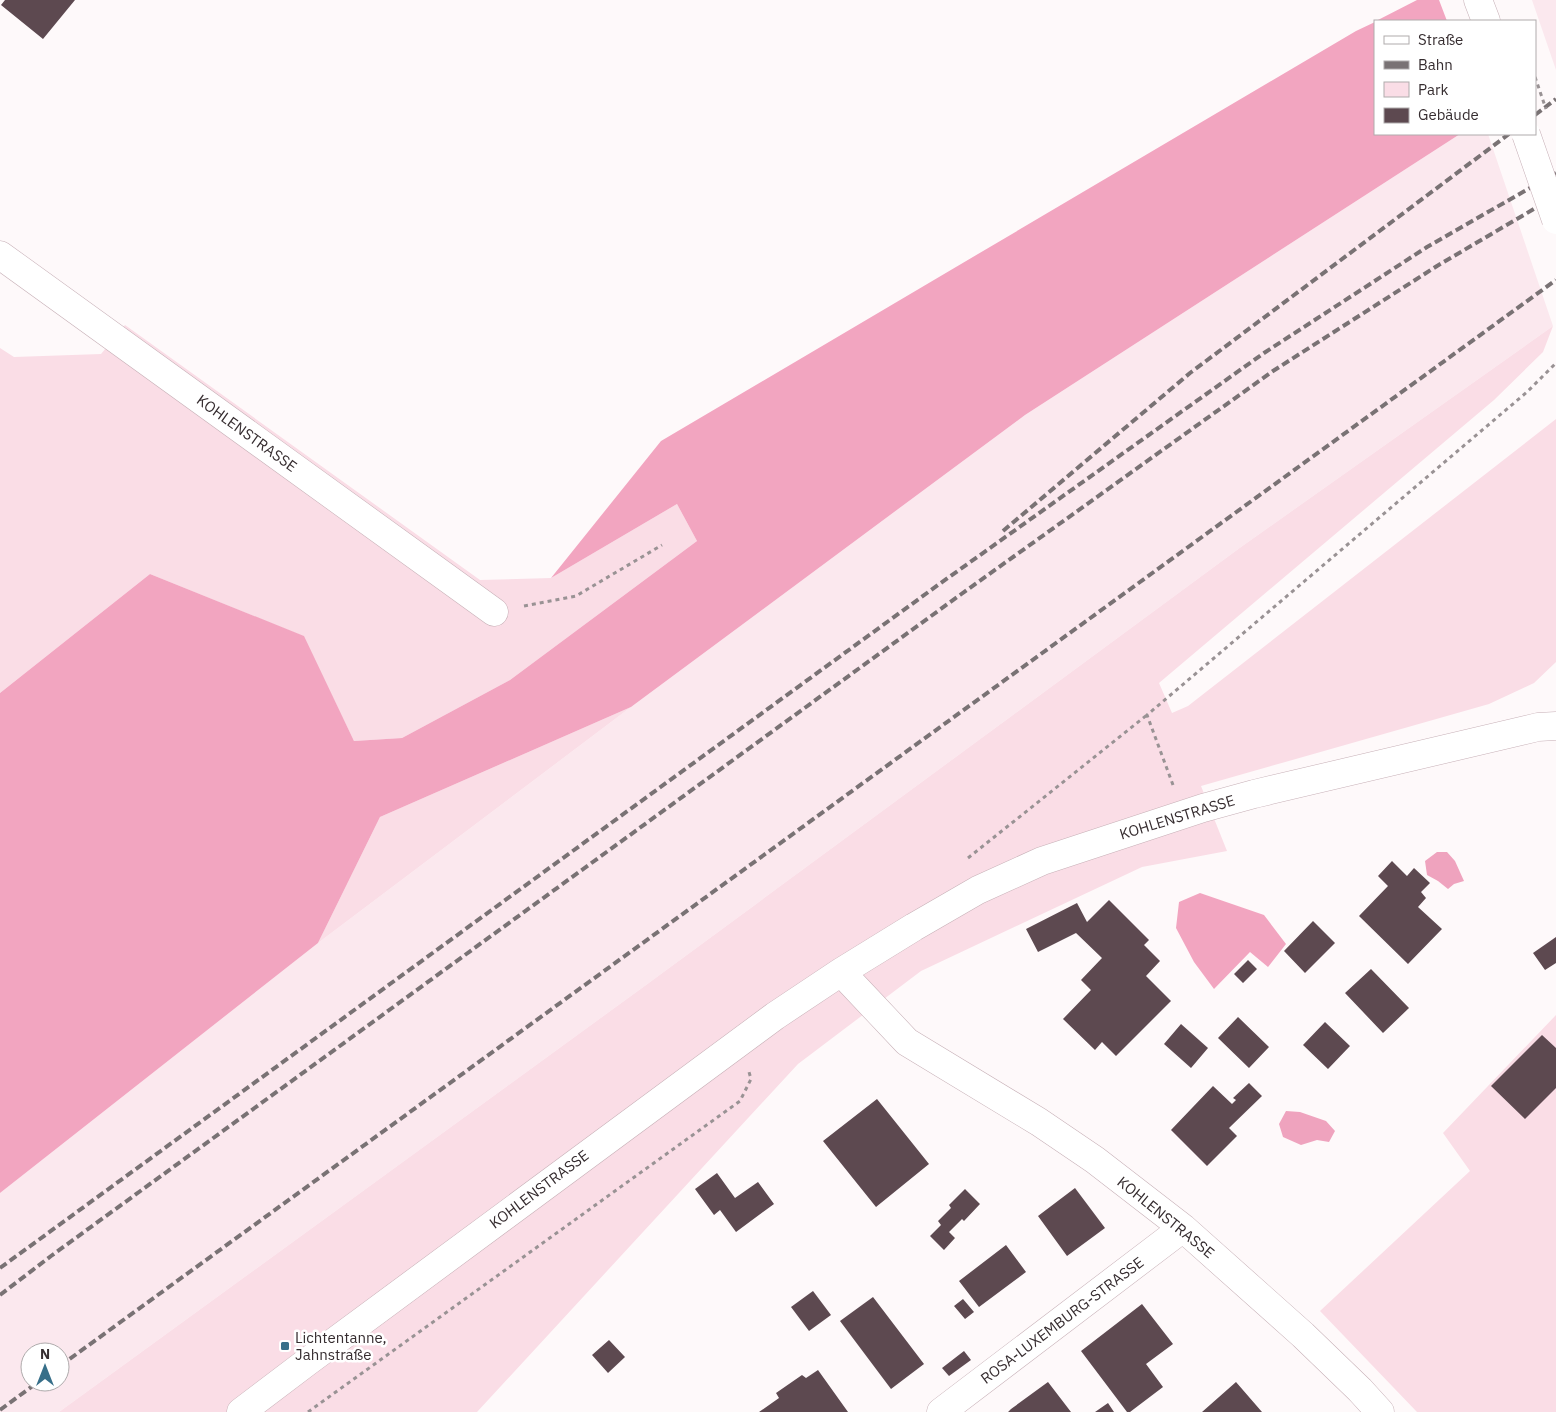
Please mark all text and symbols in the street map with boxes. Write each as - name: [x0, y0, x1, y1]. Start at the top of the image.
- legend: [1374, 20, 1536, 135]
- text: Straße: [1418, 30, 1463, 49]
- text: Bahn: [1418, 55, 1453, 74]
- text: Park: [1418, 80, 1448, 99]
- text: Gebäude: [1418, 105, 1479, 124]
- street label: KOHLENSTRASSE: [193, 390, 301, 476]
- street label: KOHLENSTRASSE: [1117, 790, 1237, 844]
- street label: KOHLENSTRASSE: [486, 1145, 592, 1233]
- street label: KOHLENSTRASSE: [1114, 1172, 1218, 1262]
- street label: ROSA-LUXEMBURG-STRASSE: [977, 1252, 1147, 1388]
- place label: Lichtentanne, Jahnstraße: [295, 1328, 387, 1364]
- marker: Lichtentanne, Jahnstraße: [279, 1340, 291, 1352]
- north arrow: [20, 1342, 70, 1392]
- text: N: [40, 1345, 50, 1363]

